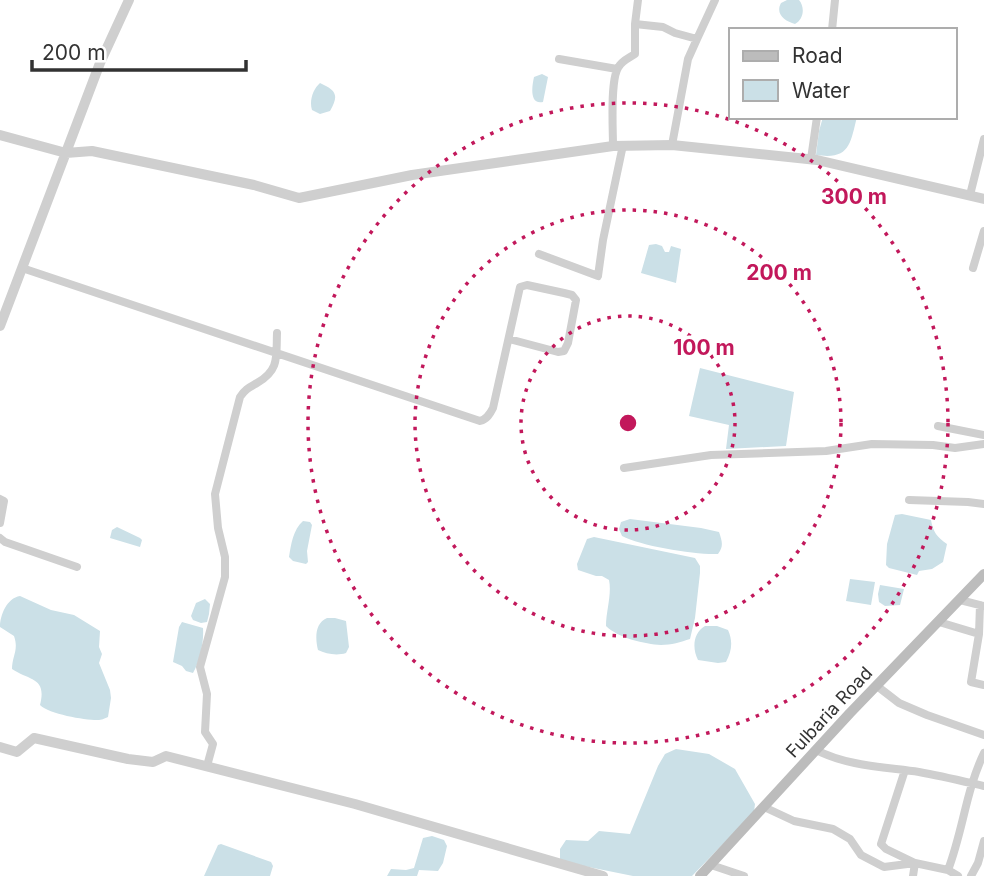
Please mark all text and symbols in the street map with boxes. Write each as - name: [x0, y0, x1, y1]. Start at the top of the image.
- scale bar: [32, 28, 245, 72]
- legend: [729, 28, 956, 119]
- text: 200 m: [42, 40, 106, 65]
- text: Road: [792, 43, 843, 68]
- text: Water: [792, 78, 850, 103]
- text: 300 m: [821, 184, 887, 209]
- text: 200 m: [746, 260, 812, 285]
- text: 100 m: [673, 335, 735, 360]
- centre of rings: [616, 411, 640, 435]
- street label: Fulbaria Road: [782, 662, 876, 762]

